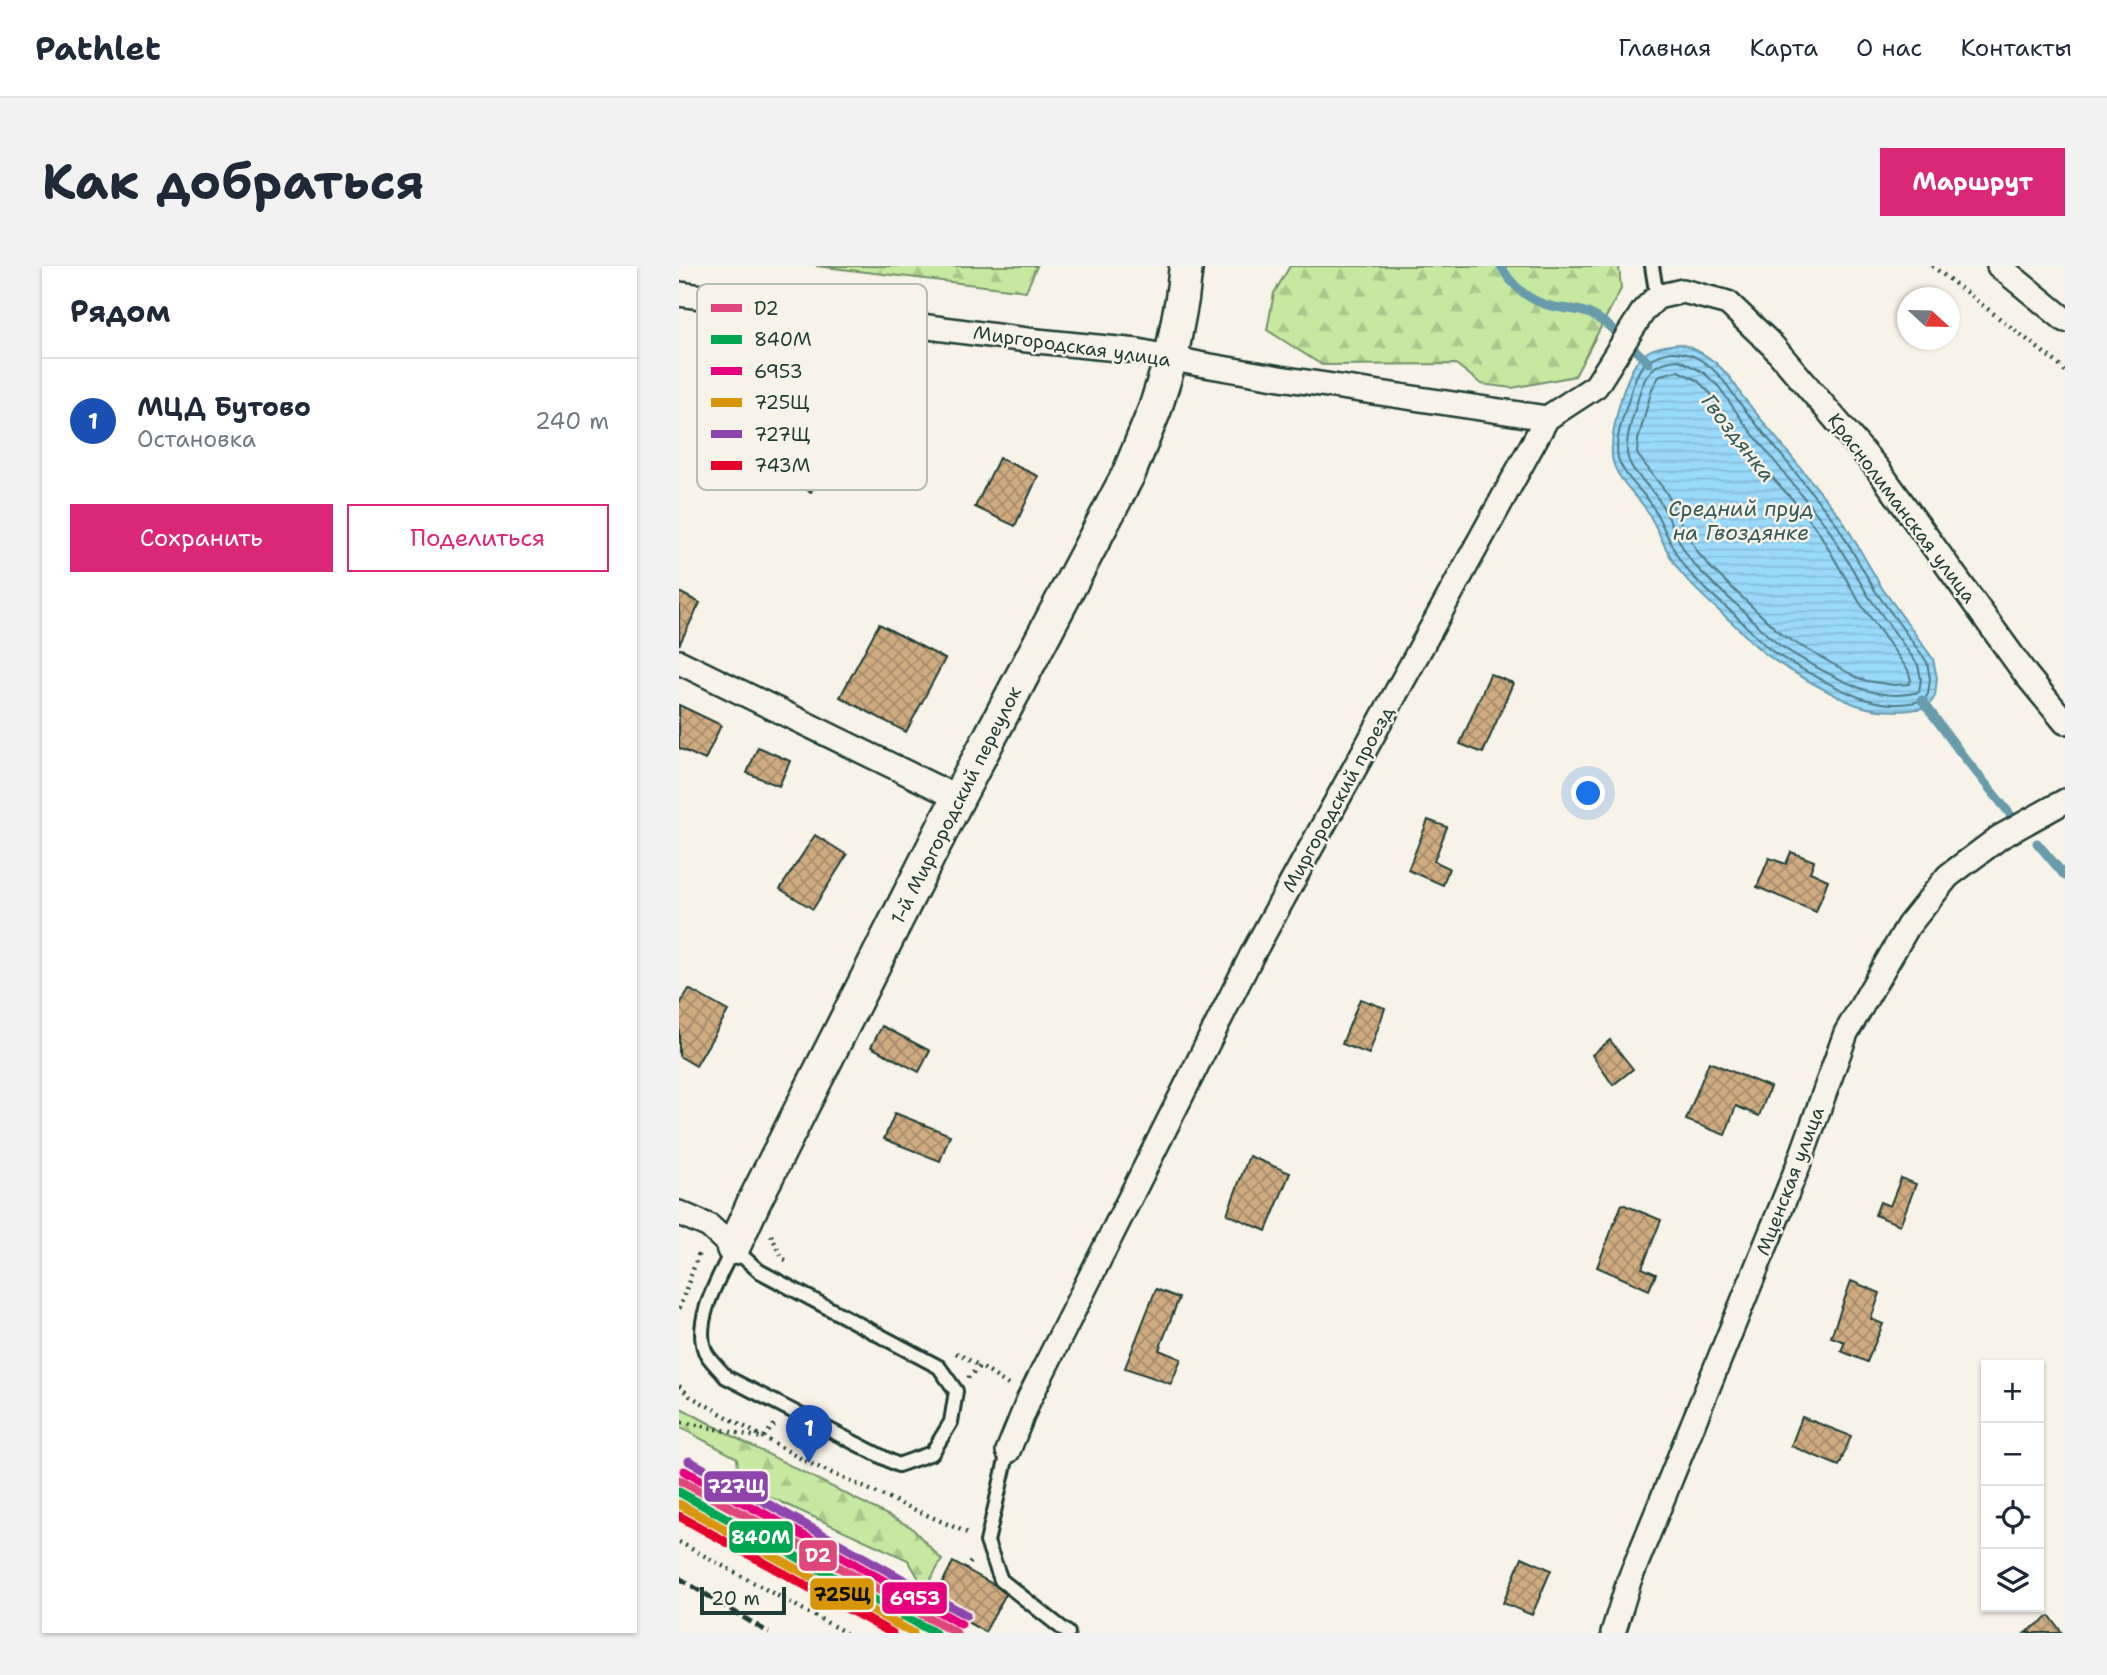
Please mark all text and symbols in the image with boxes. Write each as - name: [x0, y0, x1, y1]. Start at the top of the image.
- text: Pathlet: [35, 26, 161, 71]
- text: Главная: [1618, 32, 1711, 64]
- text: Карта: [1749, 32, 1818, 64]
- text: О нас: [1856, 32, 1922, 64]
- text: Контакты: [1960, 32, 2072, 64]
- button: Маршрут: [1880, 148, 2065, 216]
- text: Как добраться: [42, 149, 424, 215]
- legend: [697, 284, 927, 490]
- north arrow: [1897, 287, 1960, 350]
- text: Рядом: [70, 291, 170, 332]
- text: D2: [754, 296, 779, 321]
- street label: Миргородская улица: [972, 320, 1172, 372]
- text: 840М: [754, 327, 812, 352]
- text: 6953: [754, 359, 803, 384]
- water label: Гвоздянка: [1695, 388, 1781, 488]
- text: МЦД Бутово: [137, 389, 311, 424]
- text: 725Щ: [754, 390, 809, 415]
- text: 1: [88, 406, 98, 436]
- text: 240 m: [535, 406, 609, 436]
- street label: Краснолиманская улица: [1822, 408, 1982, 608]
- text: 727Щ: [754, 422, 810, 447]
- text: Остановка: [137, 424, 256, 454]
- text: 743М: [754, 453, 810, 478]
- water label: Средний пруд на Гвоздянке: [1668, 495, 1814, 547]
- button: Сохранить: [70, 504, 333, 572]
- button: Поделиться: [347, 504, 609, 572]
- street label: 1-й Миргородский переулок: [885, 682, 1027, 928]
- street label: Миргородский проезд: [1276, 701, 1400, 897]
- your location: [1571, 776, 1605, 810]
- street label: Мценская улица: [1750, 1103, 1830, 1259]
- map controls: [1981, 1360, 2044, 1612]
- button: +: [1981, 1360, 2044, 1423]
- pin: 1: [786, 1405, 832, 1463]
- button: −: [1981, 1423, 2044, 1486]
- line badge: 727Щ: [703, 1470, 769, 1503]
- text: 727Щ: [707, 1474, 765, 1499]
- button: locate: [1981, 1486, 2044, 1549]
- line badge: 840М: [728, 1520, 794, 1554]
- text: 840М: [731, 1525, 791, 1550]
- line badge: D2: [798, 1539, 838, 1572]
- text: D2: [805, 1543, 831, 1568]
- button: layers: [1981, 1549, 2044, 1612]
- line badge: 725Щ: [809, 1577, 875, 1611]
- line badge: 6953: [881, 1581, 948, 1615]
- text: 725Щ: [813, 1582, 871, 1607]
- scale bar: [700, 1584, 786, 1616]
- text: 20 m: [711, 1586, 760, 1611]
- text: 6953: [890, 1586, 940, 1611]

